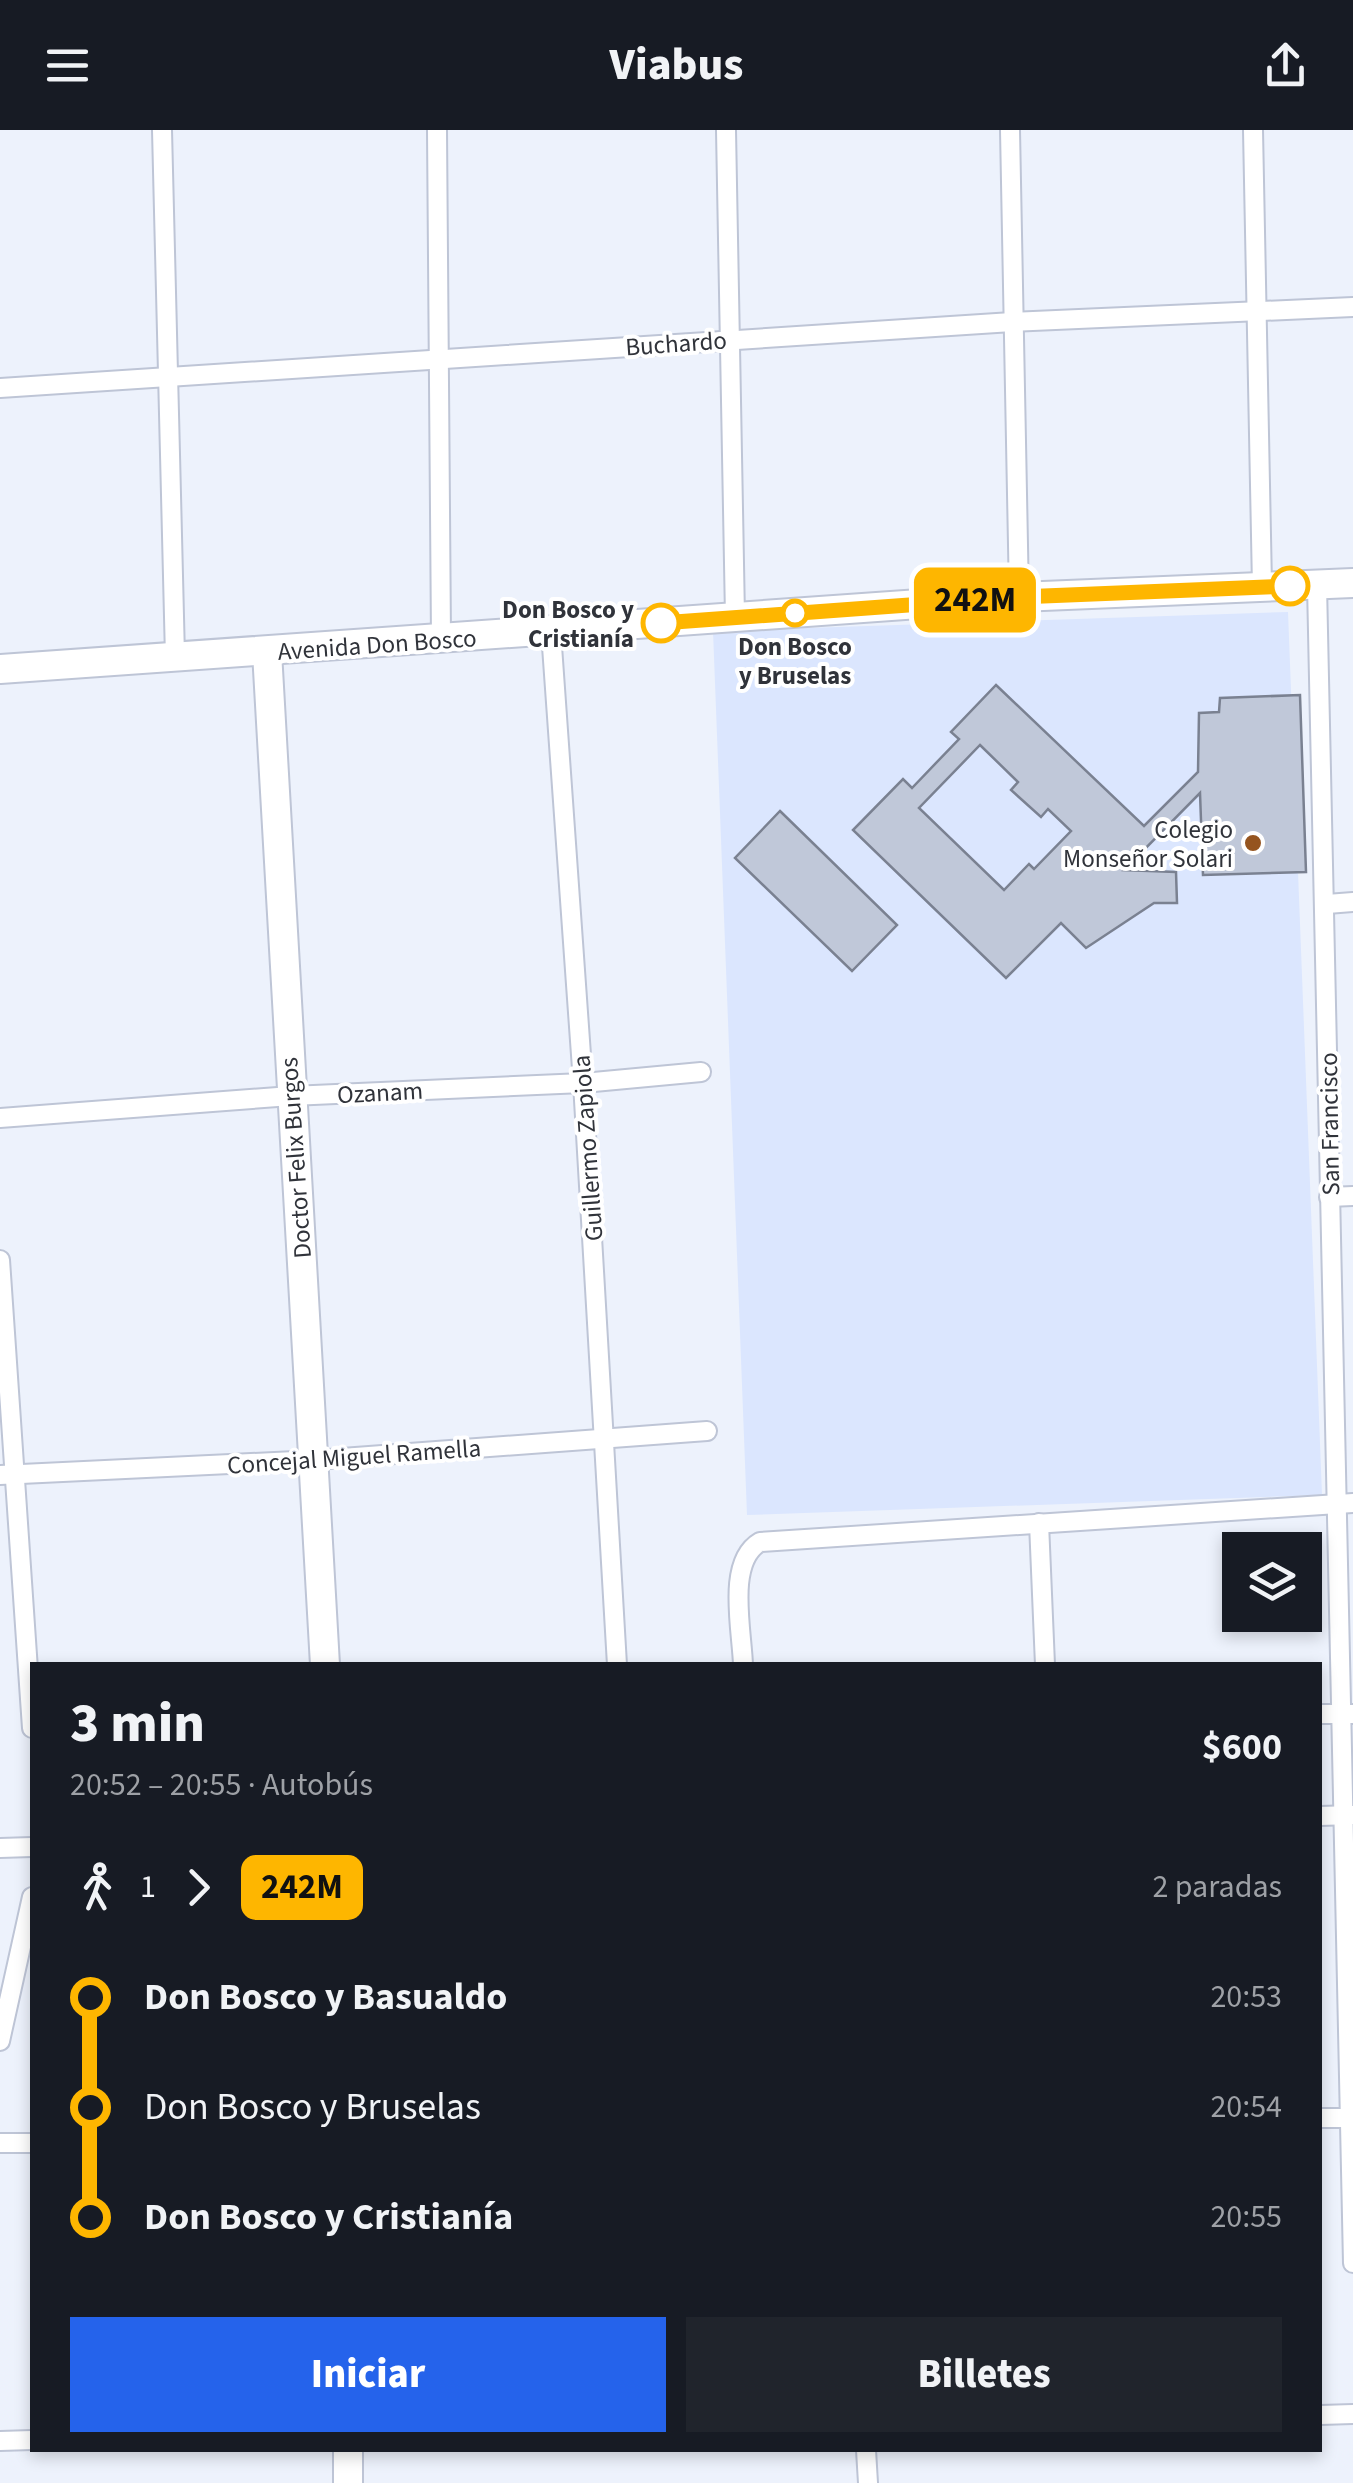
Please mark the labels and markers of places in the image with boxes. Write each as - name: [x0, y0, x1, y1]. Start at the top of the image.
- unlabelled marker: [1271, 567, 1309, 605]
- place label: Don Bosco y Cristianía: [502, 592, 634, 657]
- marker: Don Bosco y Bruselas: [782, 600, 808, 626]
- marker: Don Bosco y Cristianía: [642, 604, 680, 642]
- place label: Don Bosco y Bruselas: [738, 629, 852, 694]
- place label: Colegio Monseñor Solari: [1063, 812, 1233, 877]
- marker: Colegio Monseñor Solari: [1242, 832, 1264, 854]

